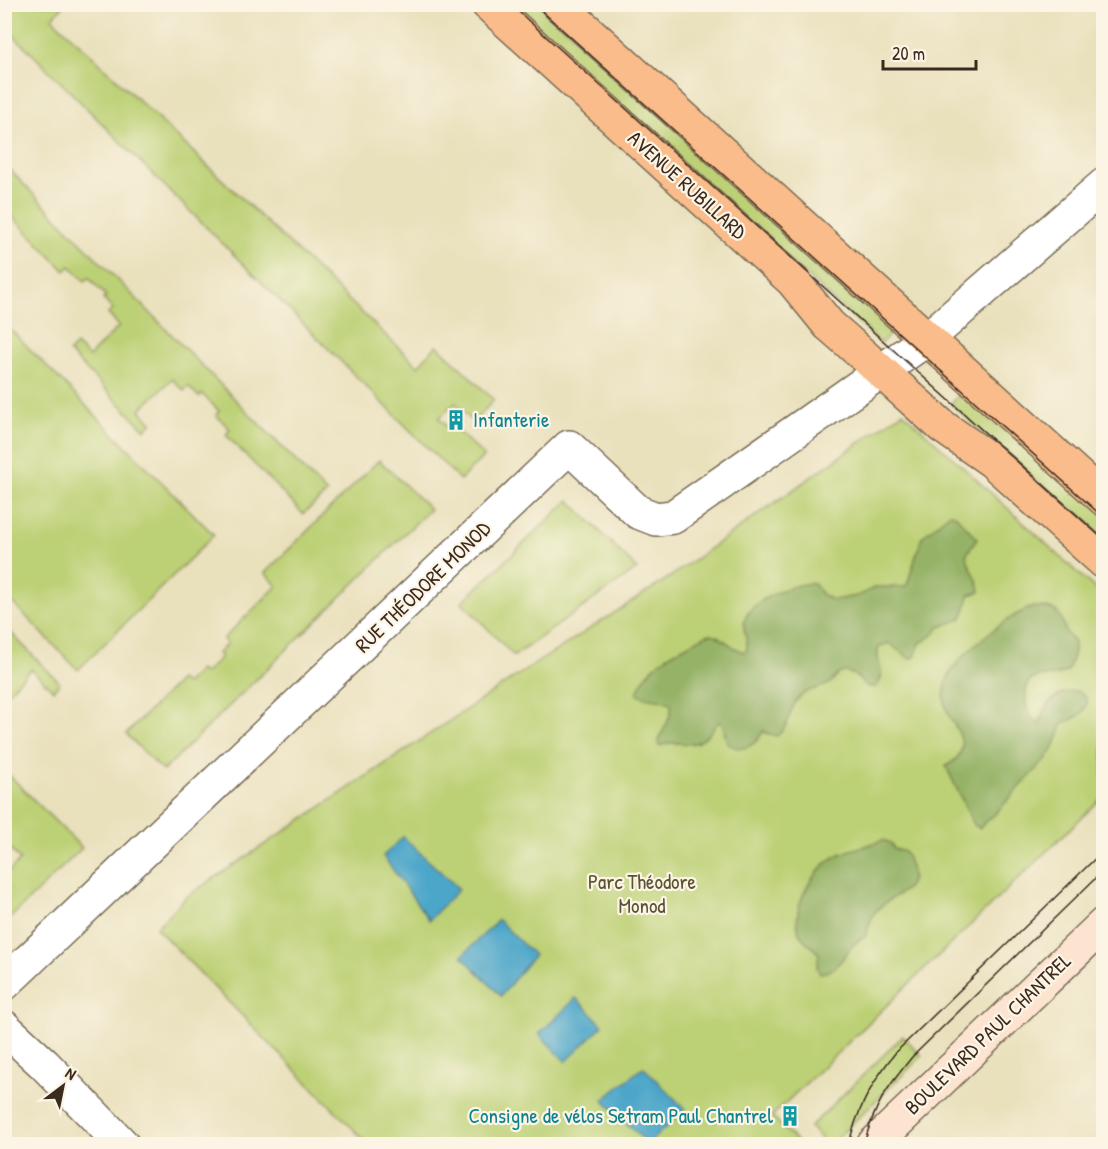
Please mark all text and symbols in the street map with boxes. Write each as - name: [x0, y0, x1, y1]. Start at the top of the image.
- scale bar: [883, 33, 976, 71]
- text: 20 m: [892, 41, 925, 66]
- street label: AVENUE RUBILLARD: [622, 124, 753, 246]
- place label: Infanterie: [473, 405, 549, 434]
- building icon: Infanterie: [444, 408, 468, 432]
- street label: RUE THÉODORE MONOD: [349, 514, 497, 659]
- park label: Parc Théodore Monod: [588, 867, 696, 920]
- street label: BOULEVARD PAUL CHANTREL: [898, 946, 1077, 1121]
- north arrow: [33, 1056, 93, 1116]
- text: N: [62, 1062, 81, 1085]
- place label: Consigne de vélos Setram Paul Chantrel: [469, 1101, 773, 1130]
- building icon: Consigne de vélos Setram Paul Chantrel: [778, 1104, 802, 1128]

